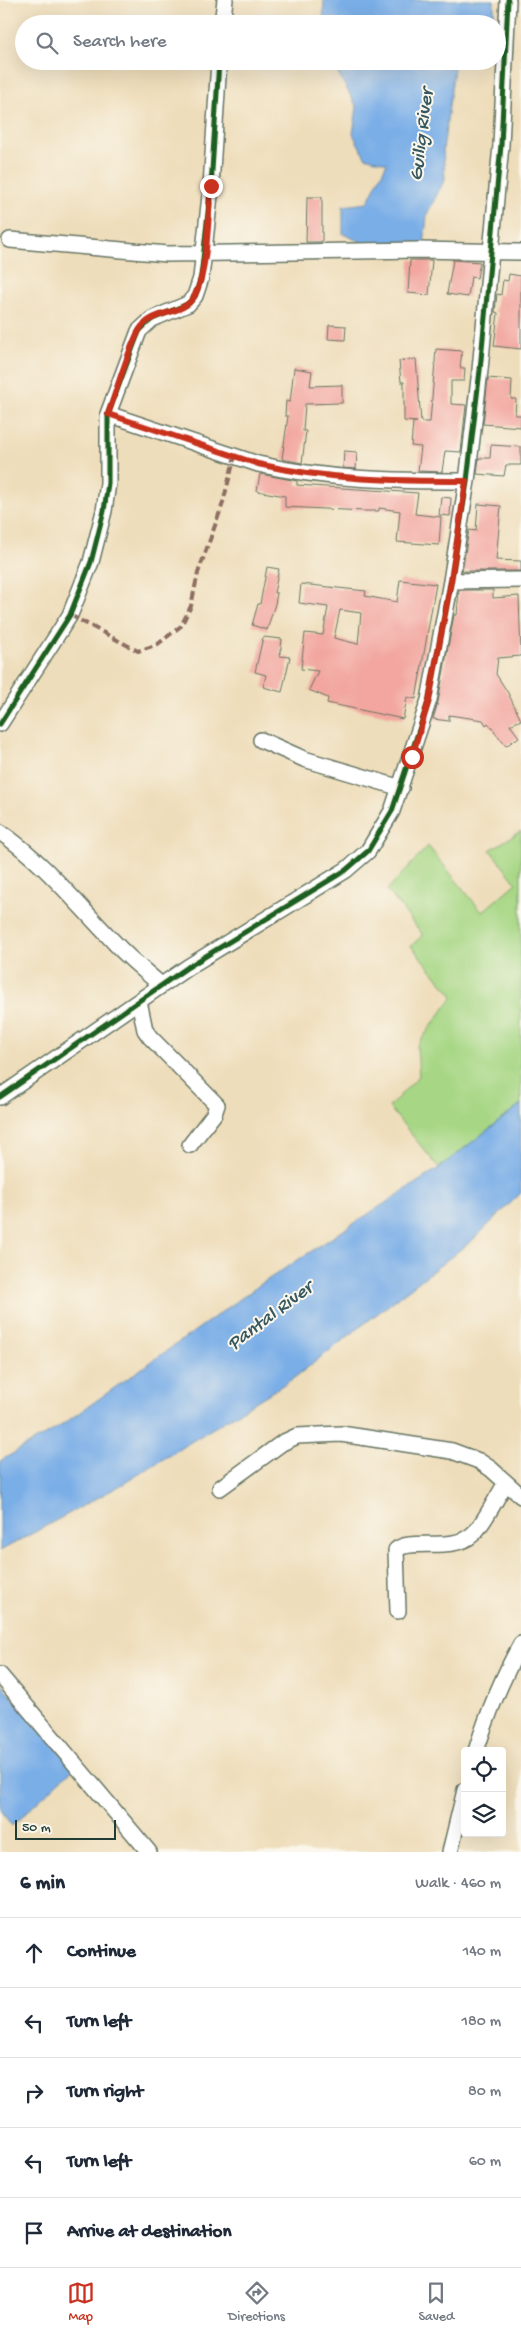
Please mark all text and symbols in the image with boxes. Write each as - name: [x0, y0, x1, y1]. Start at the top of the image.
- search box: [15, 15, 506, 70]
- icon: search: [33, 29, 61, 57]
- text: Search here: [73, 31, 167, 54]
- water label: Guilig River: [406, 84, 441, 182]
- route end: [200, 175, 223, 198]
- route start: [401, 746, 424, 769]
- water label: Pantal River: [224, 1275, 321, 1357]
- map controls: [461, 1747, 506, 1837]
- button: locate: [461, 1747, 506, 1792]
- button: layers: [461, 1792, 506, 1837]
- scale bar: [15, 1817, 116, 1840]
- text: 50 m: [22, 1820, 51, 1837]
- text: 6 min: [20, 1872, 65, 1897]
- text: Walk · 460 m: [415, 1875, 501, 1894]
- icon: ahead: [20, 1939, 48, 1967]
- text: Continue: [67, 1941, 136, 1964]
- text: 140 m: [463, 1943, 501, 1962]
- icon: left: [20, 2009, 48, 2037]
- text: Turn left: [67, 2011, 131, 2034]
- text: 180 m: [462, 2013, 501, 2032]
- icon: right: [20, 2079, 48, 2107]
- text: Turn right: [67, 2081, 143, 2104]
- text: 80 m: [468, 2083, 501, 2102]
- icon: left: [20, 2149, 48, 2177]
- text: Turn left: [67, 2151, 131, 2174]
- text: 60 m: [469, 2153, 501, 2172]
- icon: arrive: [20, 2219, 48, 2247]
- text: Arrive at destination: [67, 2221, 231, 2244]
- tab: Map: [67, 2279, 95, 2326]
- tab: Directions: [228, 2279, 285, 2326]
- tab: Saved: [418, 2279, 454, 2326]

